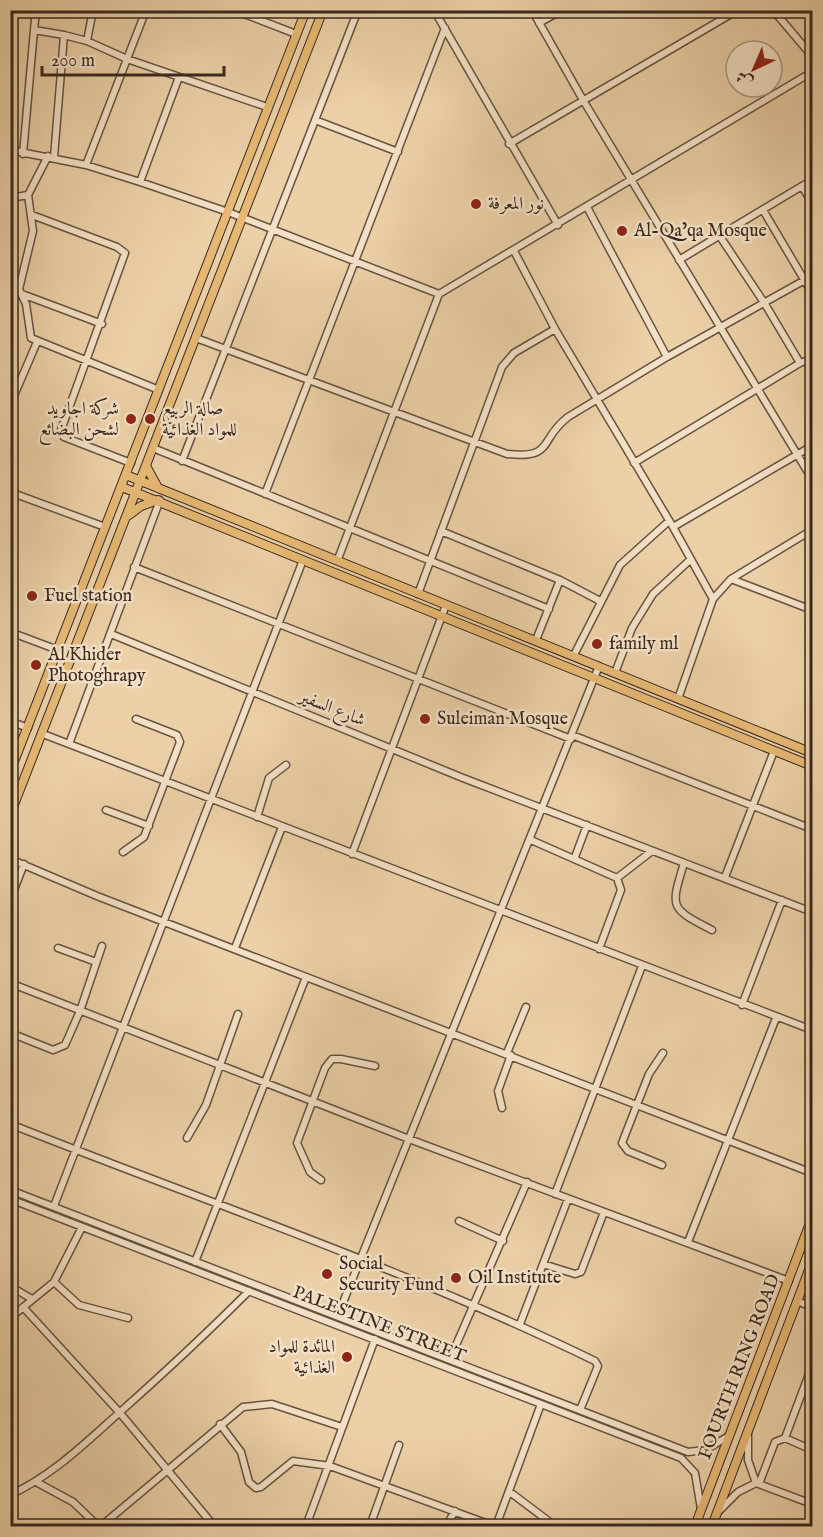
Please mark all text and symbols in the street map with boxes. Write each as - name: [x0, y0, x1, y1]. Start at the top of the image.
- scale bar: [42, 39, 224, 77]
- north arrow: [724, 39, 784, 99]
- text: 200 m: [51, 50, 95, 73]
- text: ش: [732, 66, 758, 91]
- place label: نور المعرفة: [488, 193, 544, 216]
- marker: نور المعرفة: [469, 197, 483, 211]
- place label: Al-Qa’qa Mosque: [633, 220, 767, 243]
- marker: Al-Qa’qa Mosque: [615, 224, 629, 238]
- place label: شركة اجاويد لشحن البضائع: [39, 397, 119, 445]
- place label: صالة الربيع للمواد الغذائية: [162, 398, 237, 442]
- marker: شركة اجاويد لشحن البضائع: [124, 412, 138, 426]
- marker: صالة الربيع للمواد الغذائية: [143, 412, 157, 426]
- place label: Fuel station: [44, 585, 133, 608]
- marker: Fuel station: [25, 589, 39, 603]
- place label: family ml: [609, 633, 678, 656]
- marker: family ml: [590, 637, 604, 651]
- place label: Al Khider Photoghrapy: [47, 644, 146, 688]
- marker: Al Khider Photoghrapy: [29, 658, 43, 672]
- street label: شارع السفير: [293, 685, 368, 734]
- place label: Suleiman Mosque: [437, 708, 568, 731]
- marker: Suleiman Mosque: [418, 712, 432, 726]
- place label: Social Security Fund: [339, 1253, 444, 1297]
- marker: Social Security Fund: [320, 1267, 334, 1281]
- place label: Oil Institute: [468, 1267, 561, 1290]
- marker: Oil Institute: [449, 1271, 463, 1285]
- street label: FOURTH RING ROAD: [694, 1271, 786, 1463]
- street label: PALESTINE STREET: [289, 1281, 469, 1369]
- place label: المائدة للمواد الغذائية: [269, 1336, 335, 1380]
- marker: المائدة للمواد الغذائية: [340, 1350, 354, 1364]

